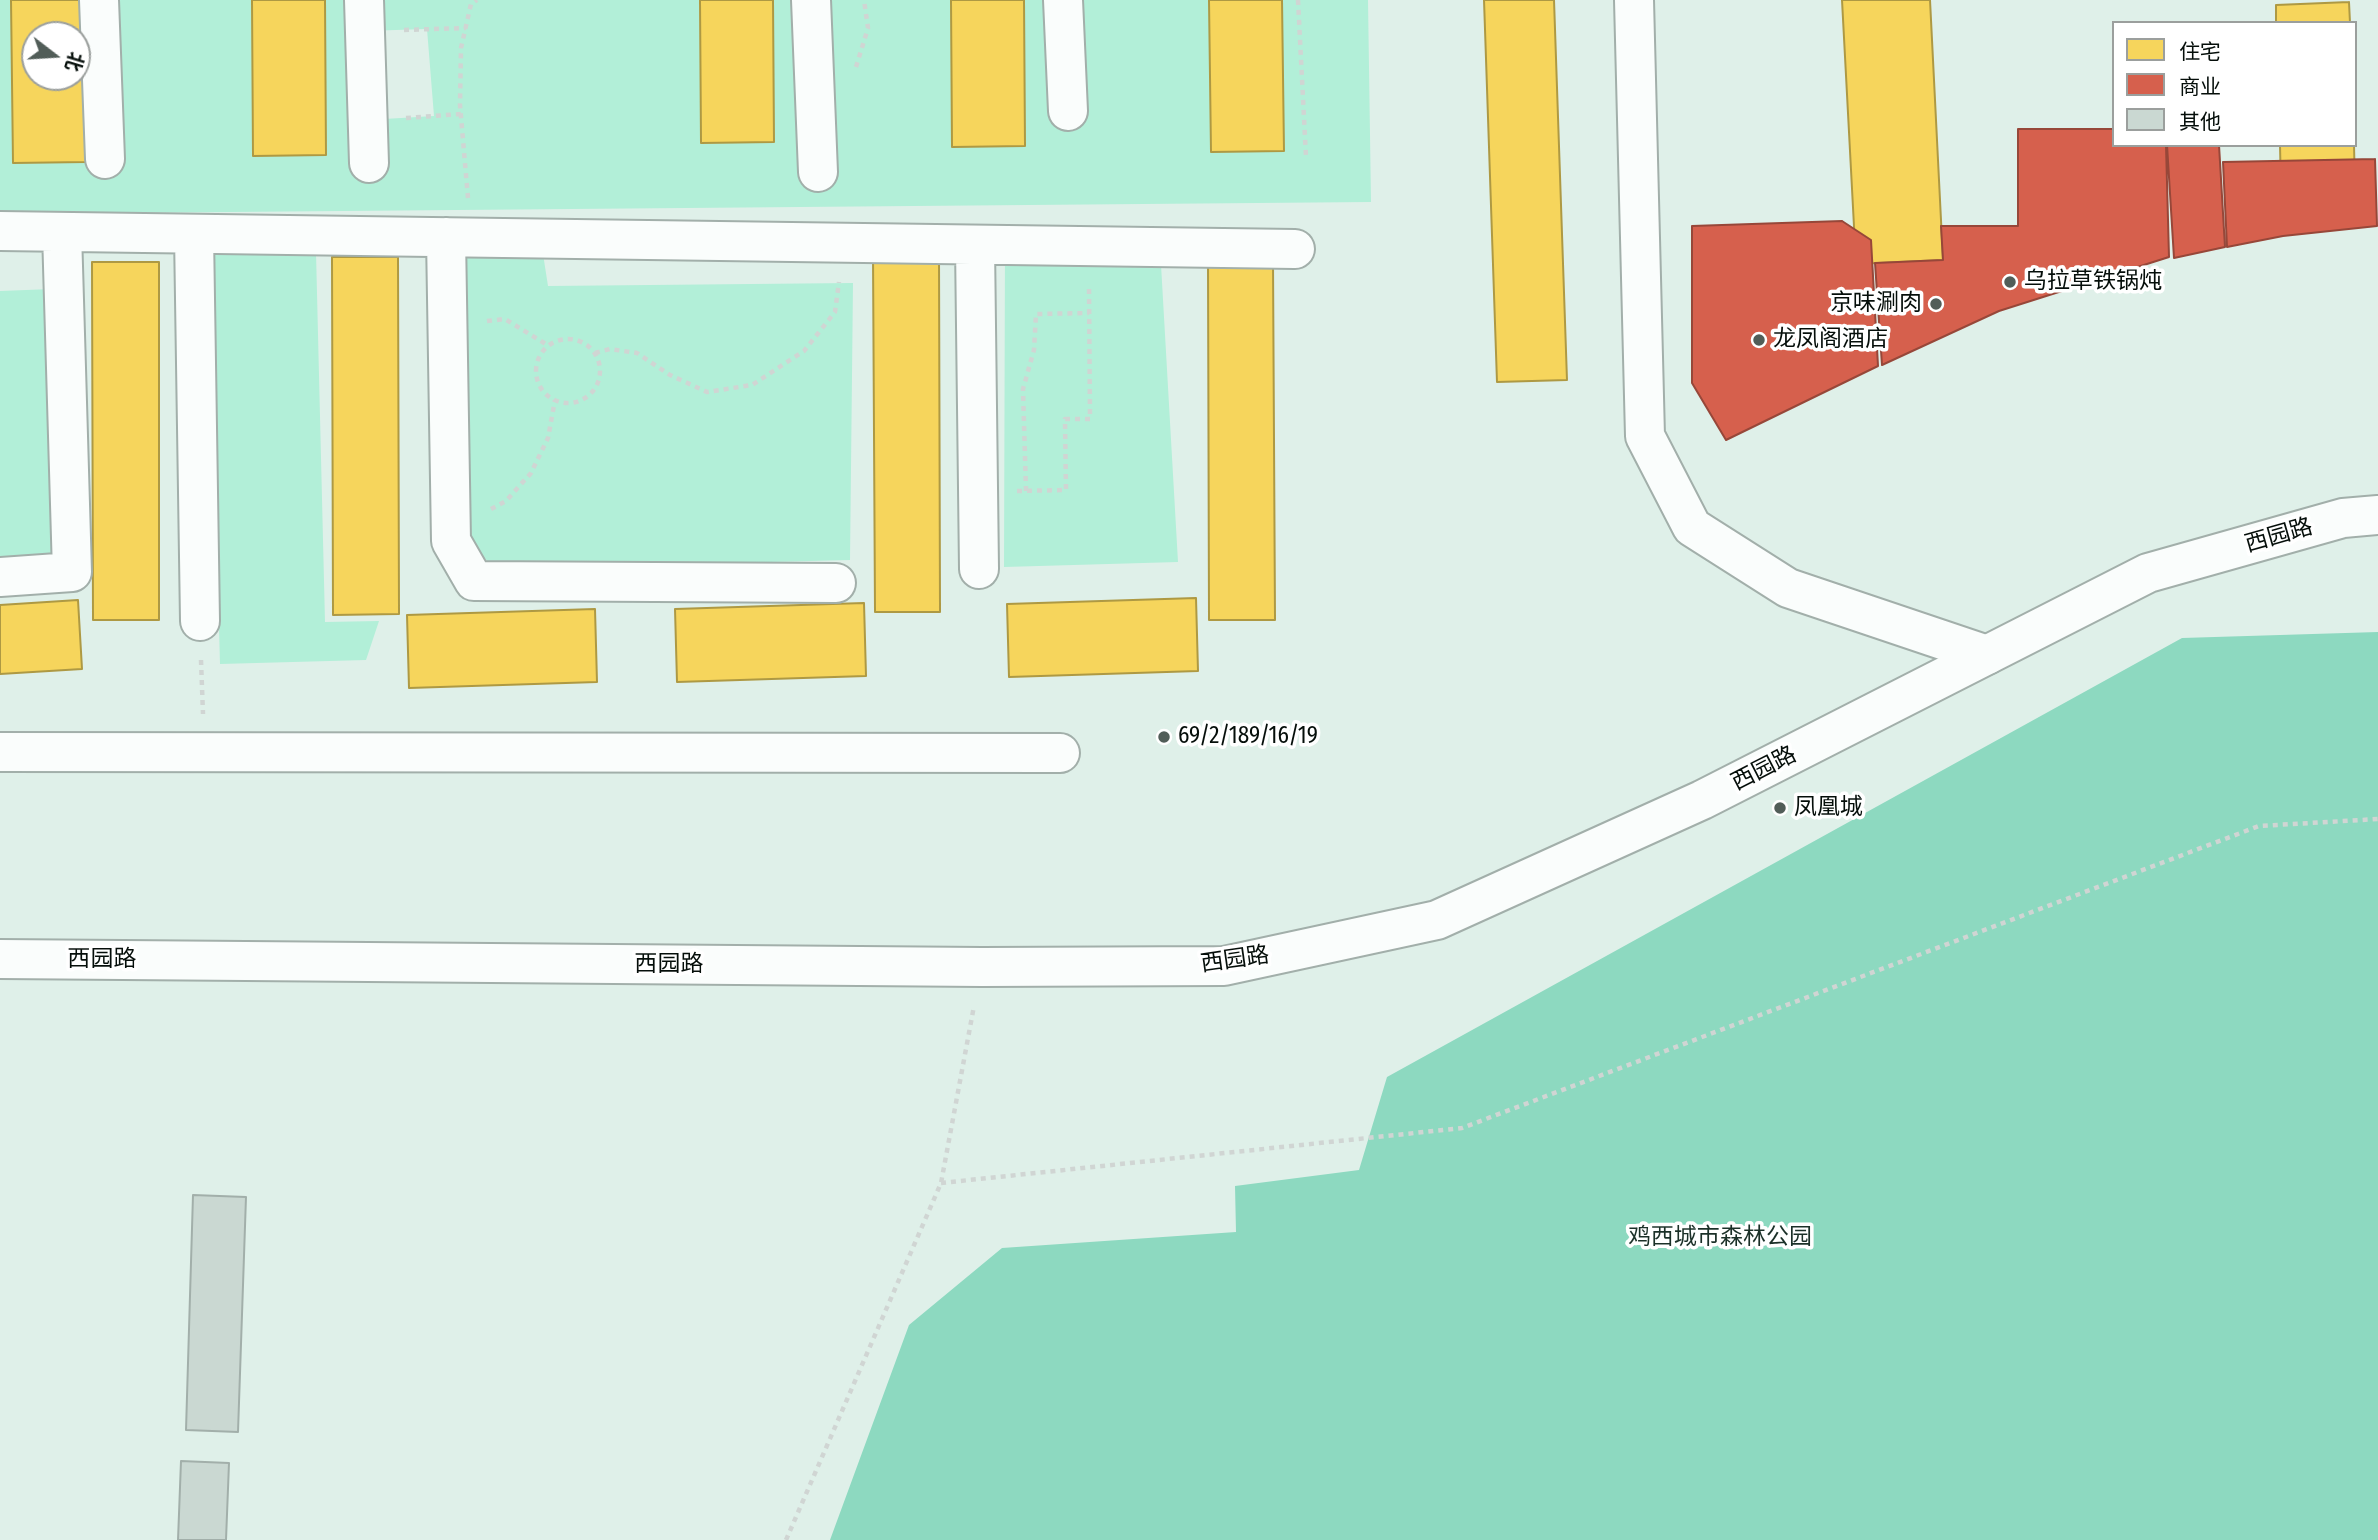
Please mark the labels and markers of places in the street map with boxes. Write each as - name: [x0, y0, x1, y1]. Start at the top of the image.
- place label: 乌拉草铁锅炖: [2024, 268, 2162, 296]
- marker: 乌拉草铁锅炖: [2002, 274, 2018, 290]
- place label: 京味涮肉: [1830, 290, 1922, 318]
- marker: 京味涮肉: [1928, 296, 1944, 312]
- place label: 龙凤阁酒店: [1773, 326, 1888, 354]
- marker: 龙凤阁酒店: [1751, 332, 1767, 348]
- place label: 69/2/189/16/19: [1178, 723, 1318, 751]
- marker: 69/2/189/16/19: [1156, 729, 1172, 745]
- place label: 凤凰城: [1794, 794, 1863, 822]
- marker: 凤凰城: [1772, 800, 1788, 816]

